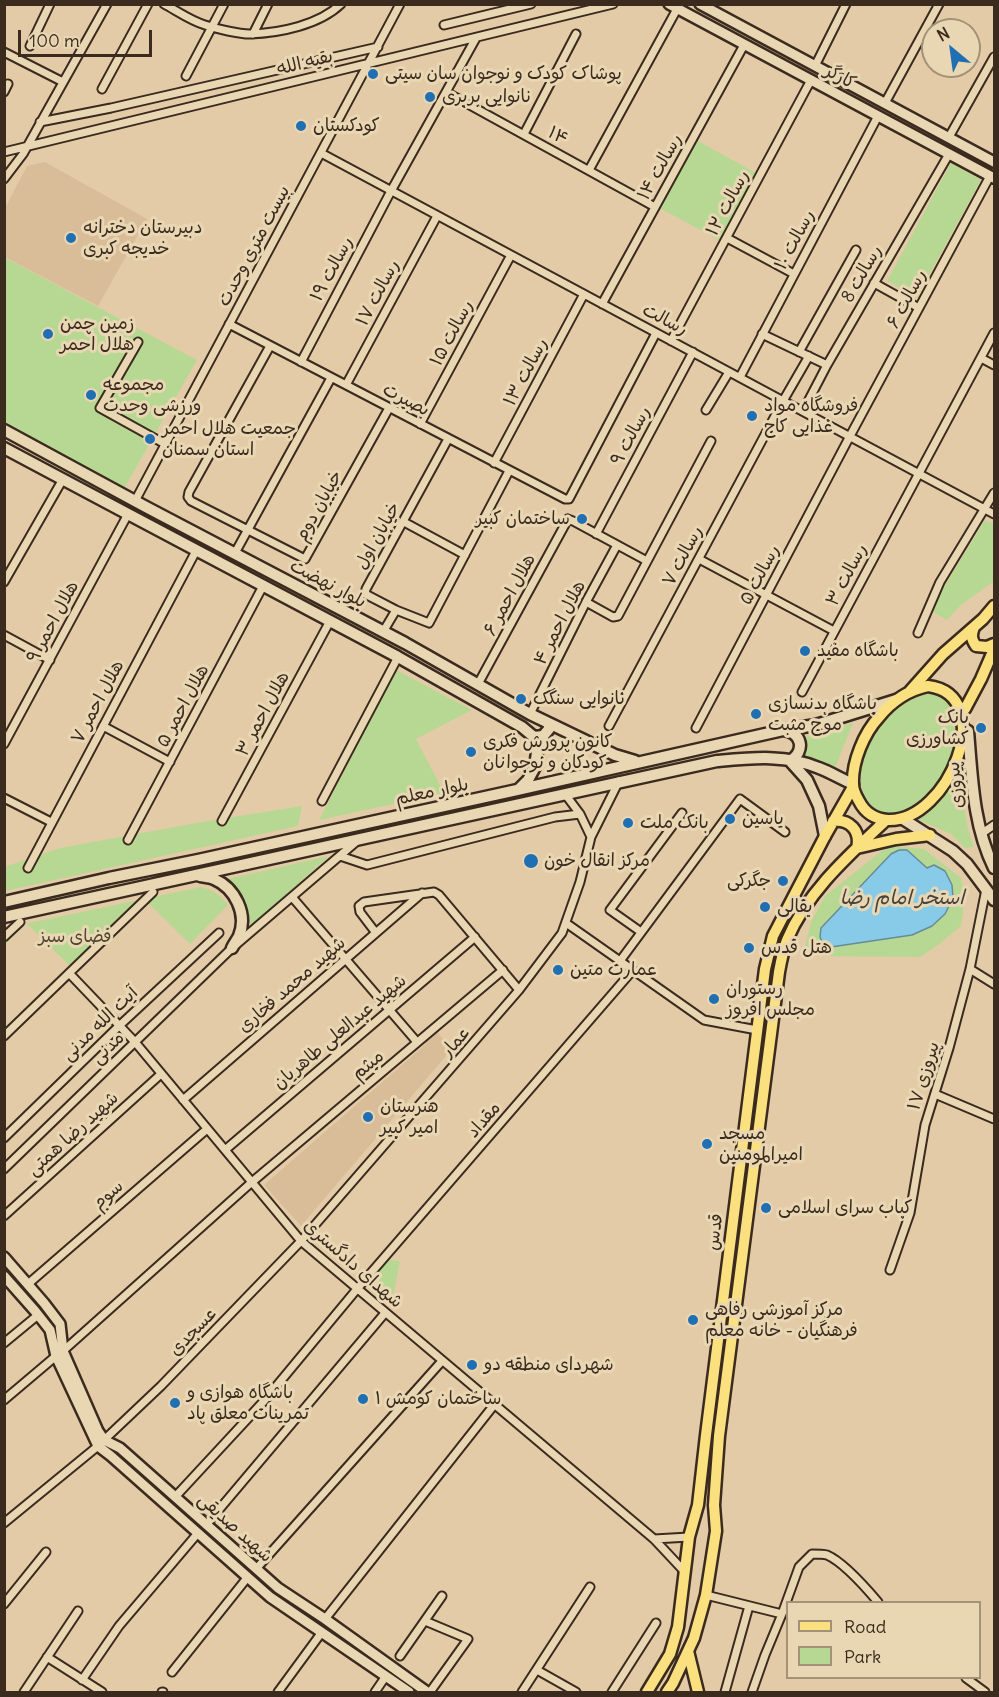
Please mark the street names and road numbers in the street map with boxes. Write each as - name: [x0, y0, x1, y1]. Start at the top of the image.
- street label: بقیه الله: [275, 46, 335, 80]
- street label: کارگر: [821, 60, 859, 94]
- street label: ۱۴: [544, 122, 572, 150]
- street label: رسالت ۱۴: [633, 130, 687, 204]
- street label: رسالت ۱۲: [702, 166, 754, 240]
- street label: بیست متری وحدت: [213, 182, 295, 310]
- street label: رسالت ۱۰: [770, 206, 820, 274]
- street label: رسالت ۱۹: [306, 233, 358, 305]
- street label: رسالت 8: [837, 241, 887, 307]
- street label: رسالت ۱۷: [352, 256, 404, 330]
- street label: رسالت ۶: [883, 266, 931, 332]
- street label: رسالت ۱۵: [426, 296, 478, 370]
- street label: رسالت: [639, 299, 691, 341]
- street label: رسالت ۱۳: [499, 334, 553, 410]
- street label: بصیرت: [379, 379, 433, 421]
- street label: رسالت ۹: [606, 403, 656, 469]
- street label: خیابان دوم: [291, 467, 347, 545]
- street label: خیابان اول: [351, 499, 405, 573]
- street label: رسالت ۷: [658, 522, 708, 590]
- street label: رسالت ۳: [822, 540, 872, 610]
- street label: رسالت ۵: [735, 541, 785, 609]
- street label: هلال احمر ۶: [479, 550, 541, 640]
- street label: بلوار نهضت: [286, 555, 370, 613]
- street label: هلال احمر ۹: [22, 577, 84, 667]
- street label: هلال احمر ۴: [529, 577, 591, 669]
- street label: هلال احمر ۷: [67, 657, 129, 747]
- street label: هلال احمر ۵: [152, 661, 214, 751]
- street label: هلال احمر ۳: [232, 668, 294, 760]
- street label: پیروزی: [943, 761, 969, 809]
- street label: بلوار معلم: [393, 774, 471, 810]
- street label: شهید محمد فخاری: [234, 932, 350, 1038]
- street label: شهید عبدالعلی طاهریان: [269, 970, 411, 1094]
- street label: آیت الله مدنی: [57, 982, 143, 1066]
- street label: عمار: [437, 1022, 475, 1062]
- street label: مدنی: [87, 1027, 129, 1069]
- street label: پیروزی ۱۷: [903, 1039, 945, 1113]
- street label: میثم: [348, 1045, 388, 1085]
- street label: شهید رضا همتی: [23, 1087, 123, 1181]
- street label: مقداد: [463, 1098, 505, 1142]
- street label: سوم: [88, 1176, 128, 1214]
- street label: قدس: [702, 1212, 728, 1252]
- street label: شهدای دادگستری: [299, 1215, 407, 1313]
- street label: عسجدی: [165, 1303, 221, 1361]
- street label: شهید صدیقی: [193, 1489, 277, 1567]

